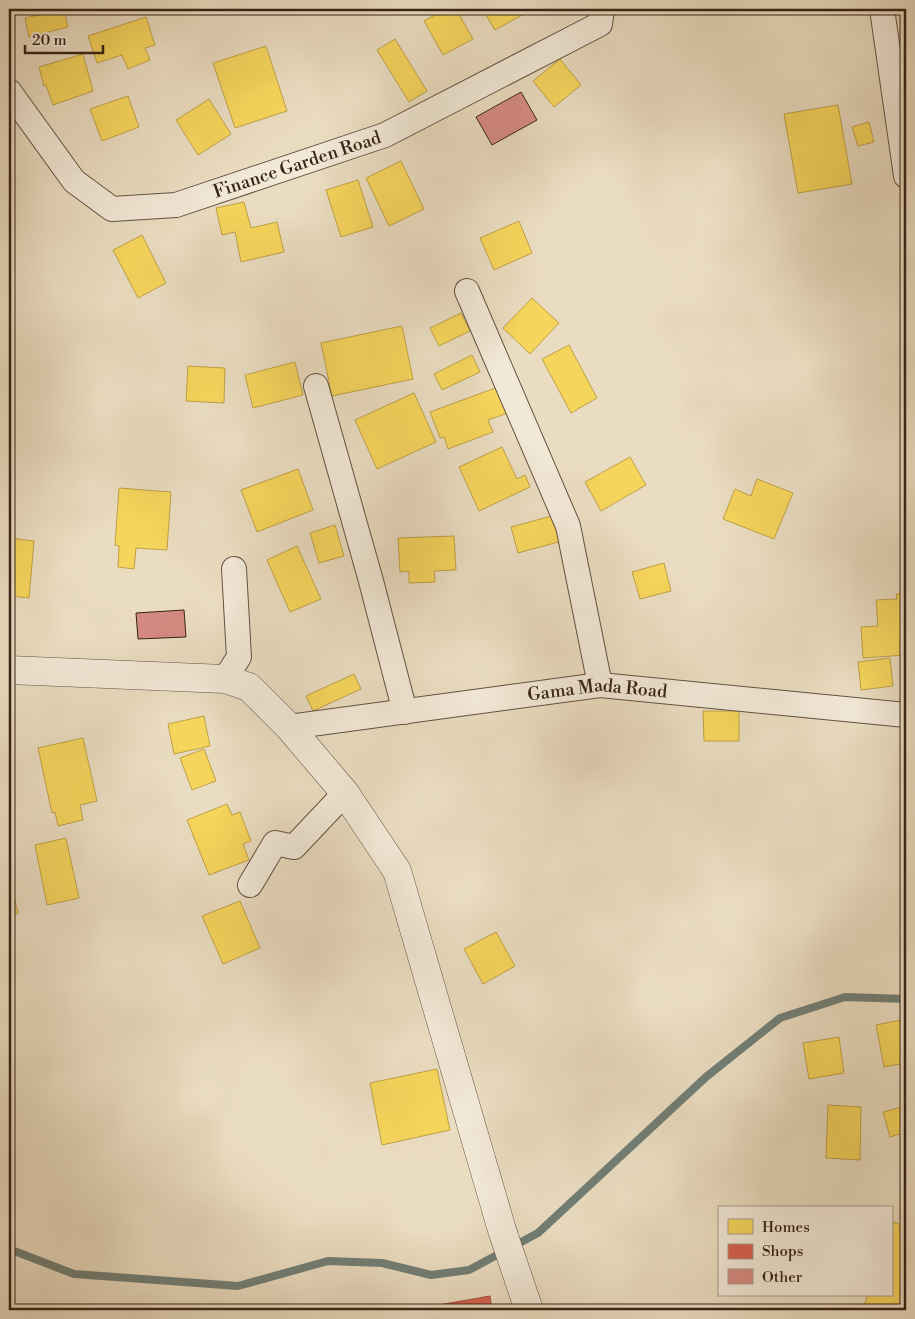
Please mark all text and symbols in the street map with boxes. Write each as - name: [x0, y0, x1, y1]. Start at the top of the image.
- scale bar: [25, 22, 102, 54]
- text: 20 m: [32, 31, 67, 50]
- street label: Finance Garden Road: [210, 126, 385, 204]
- street label: Gama Mada Road: [526, 674, 669, 707]
- legend: [718, 1206, 892, 1296]
- text: Homes: [762, 1218, 810, 1237]
- text: Shops: [762, 1242, 803, 1261]
- text: Other: [762, 1268, 803, 1287]

